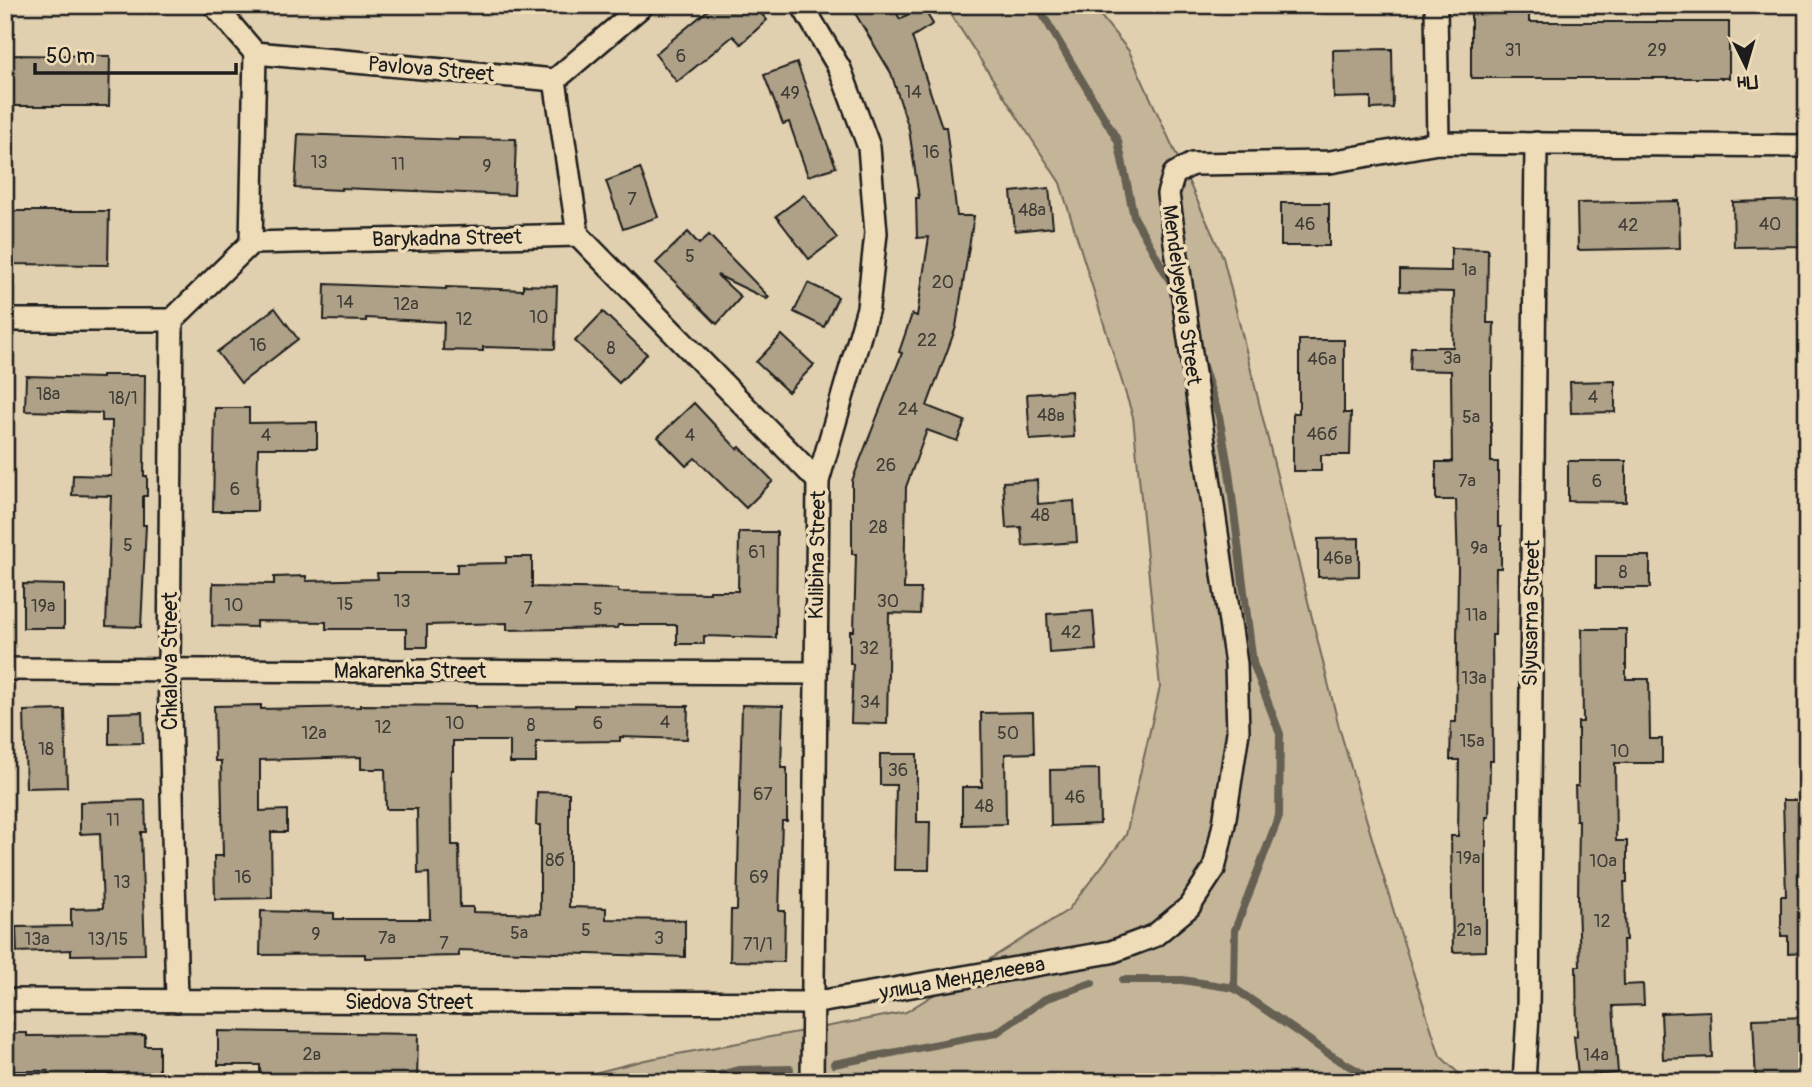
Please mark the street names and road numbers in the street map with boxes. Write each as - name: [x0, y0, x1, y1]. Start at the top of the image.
- street label: Pavlova Street: [367, 51, 496, 89]
- street label: Mendelyeyeva Street: [1155, 203, 1208, 387]
- street label: Barykadna Street: [372, 224, 523, 253]
- street label: Kulibina Street: [803, 490, 832, 620]
- street label: Slyusarna Street: [1517, 539, 1546, 687]
- street label: Chkalova Street: [157, 591, 184, 730]
- street label: Makarenka Street: [334, 658, 487, 685]
- street label: улица Менделеева: [876, 951, 1047, 1007]
- street label: Siedova Street: [345, 989, 474, 1016]

